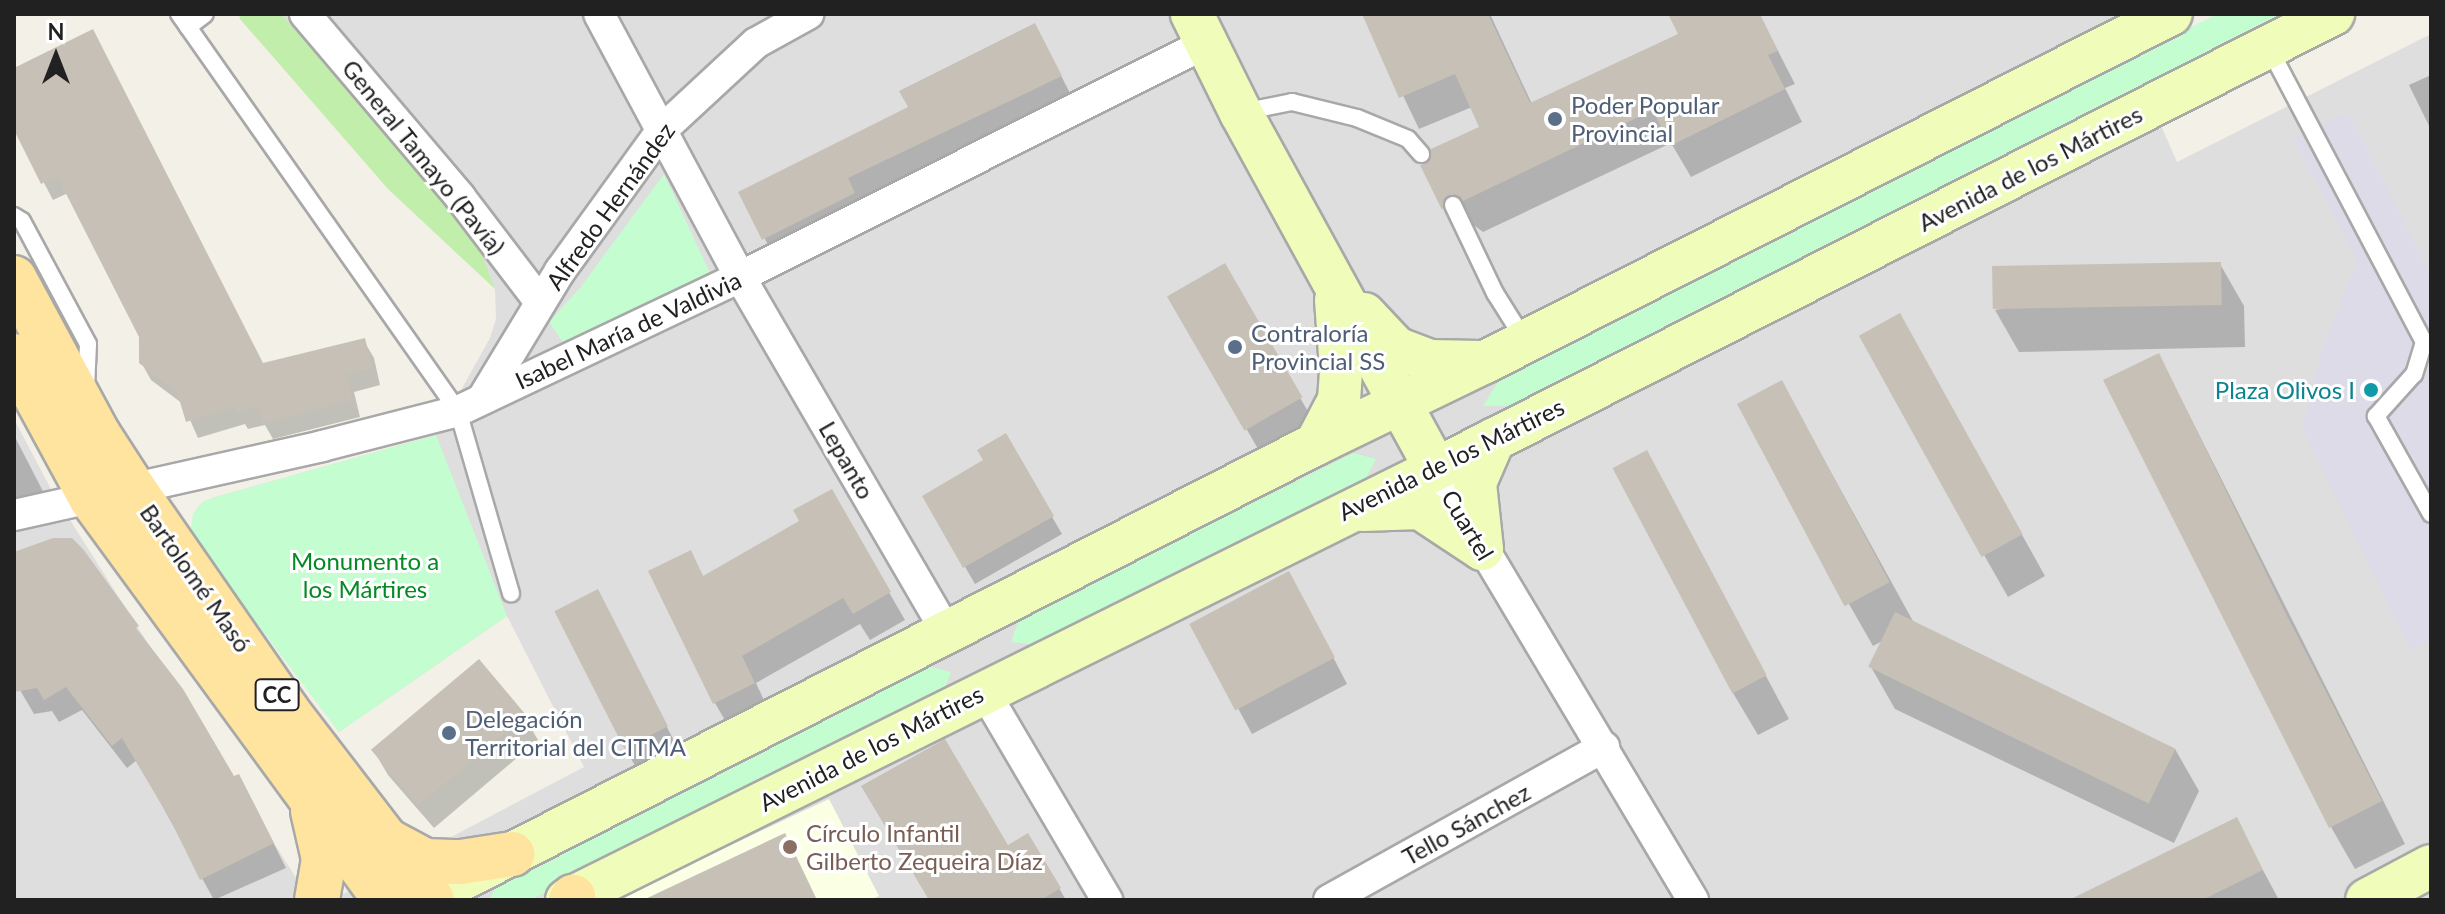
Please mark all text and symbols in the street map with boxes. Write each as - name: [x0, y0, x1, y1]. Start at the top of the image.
- north arrow: [16, 16, 96, 96]
- text: N: [48, 18, 64, 45]
- street label: General Tamayo (Pavía): [336, 53, 512, 261]
- place label: Poder Popular Provincial: [1571, 91, 1720, 147]
- street label: Avenida de los Mártires: [1913, 99, 2147, 237]
- marker: Poder Popular Provincial: [1546, 110, 1564, 128]
- street label: Alfredo Hernández: [540, 117, 680, 295]
- street label: Isabel María de Valdivia: [510, 265, 746, 395]
- place label: Contraloría Provincial SS: [1251, 319, 1385, 375]
- marker: Contraloría Provincial SS: [1226, 338, 1244, 356]
- place label: Plaza Olivos I: [2215, 376, 2355, 404]
- marker: Plaza Olivos I: [2362, 381, 2380, 399]
- street label: Avenida de los Mártires: [1333, 392, 1569, 526]
- street label: Lepanto: [813, 416, 881, 504]
- street label: Cuartel: [1436, 485, 1500, 565]
- street label: Bartolomé Masó: [134, 499, 258, 657]
- park label: Monumento a los Mártires: [291, 547, 439, 603]
- road number: CC: [253, 677, 301, 713]
- street label: Avenida de los Mártires: [754, 679, 988, 817]
- place label: Delegación Territorial del CITMA: [465, 705, 686, 761]
- marker: Delegación Territorial del CITMA: [440, 724, 458, 742]
- street label: Tello Sánchez: [1397, 777, 1535, 871]
- place label: Círculo Infantil Gilberto Zequeira Díaz: [806, 819, 1043, 875]
- marker: Círculo Infantil Gilberto Zequeira Díaz: [781, 838, 799, 856]

